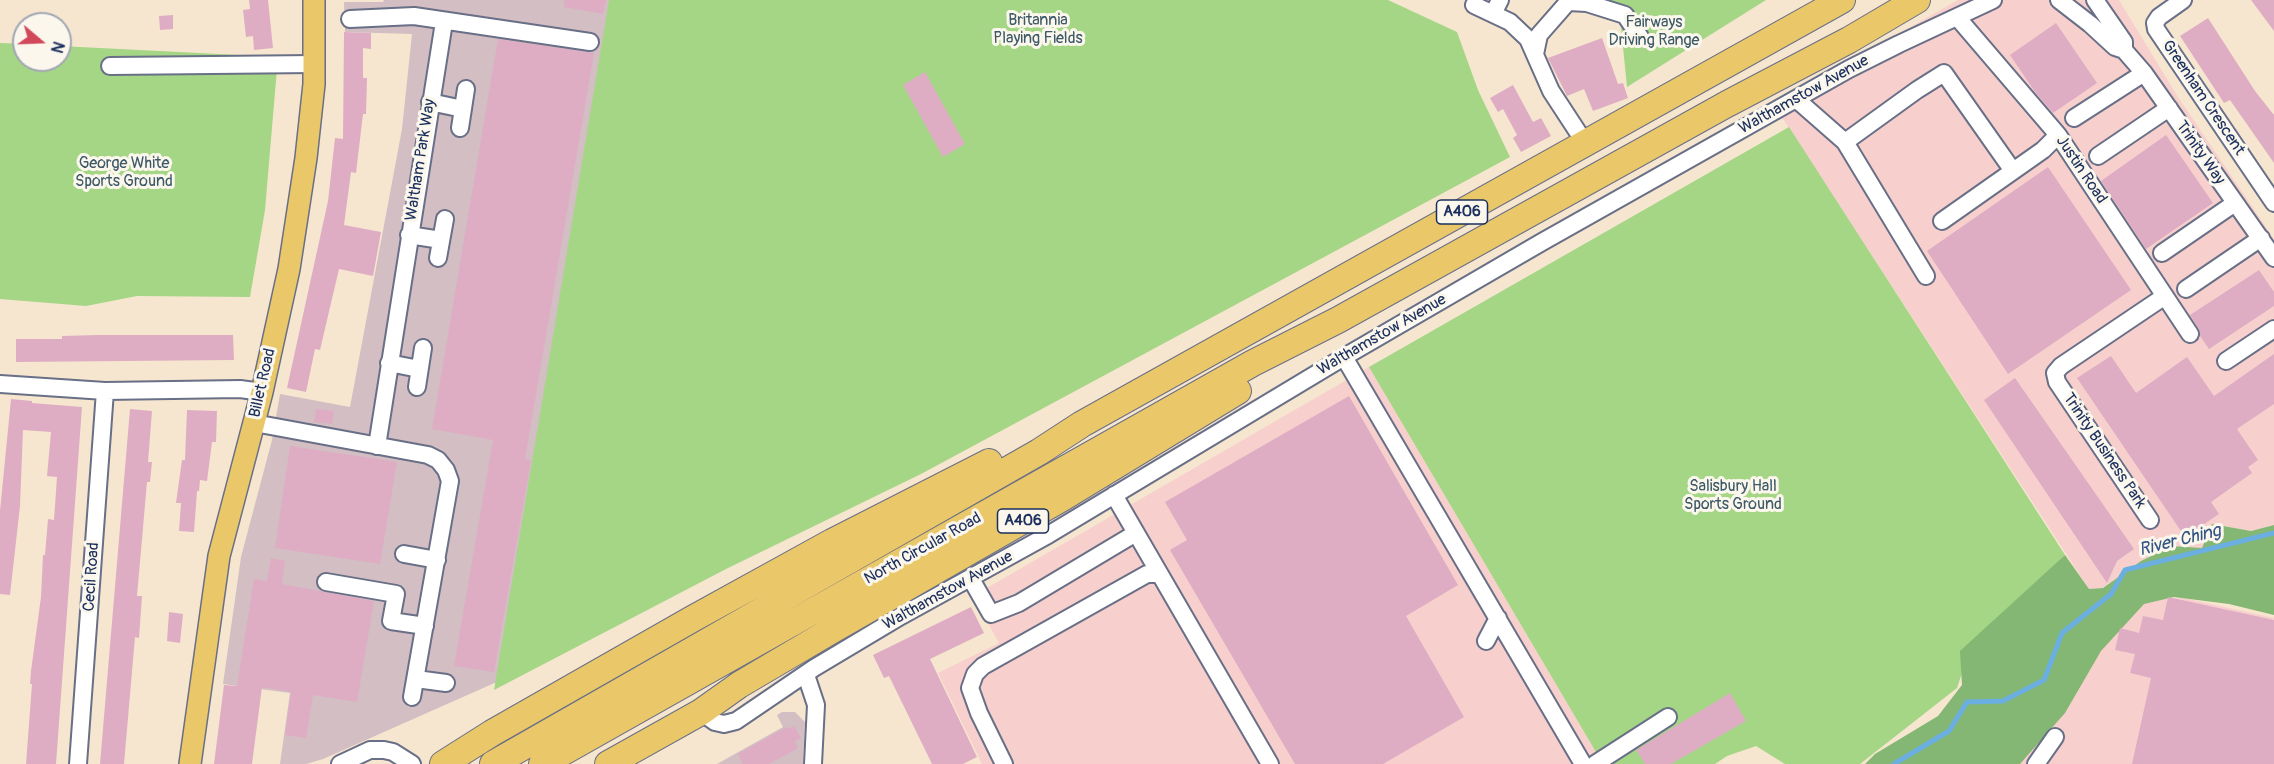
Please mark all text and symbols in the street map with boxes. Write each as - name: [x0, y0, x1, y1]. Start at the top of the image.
- park label: Britannia Playing Fields: [993, 11, 1083, 49]
- north arrow: [12, 12, 72, 72]
- park label: Fairways Driving Range: [1609, 13, 1699, 51]
- street label: Greenham Crescent: [2157, 37, 2249, 159]
- text: N: [46, 39, 68, 56]
- street label: Walthamstow Avenue: [1736, 51, 1872, 139]
- street label: Waltham Park Way: [402, 98, 440, 222]
- street label: Trinity Way: [2171, 117, 2229, 189]
- street label: Justin Road: [2051, 132, 2111, 208]
- park label: George White Sports Ground: [75, 154, 173, 192]
- road number: A406: [1436, 200, 1488, 224]
- street label: Walthamstow Avenue: [1314, 290, 1450, 380]
- street label: Billet Road: [246, 347, 280, 419]
- street label: Trinity Business Park: [2058, 390, 2150, 512]
- park label: Salisbury Hall Sports Ground: [1684, 477, 1782, 515]
- street label: North Circular Road: [861, 509, 985, 589]
- road number: A406: [998, 509, 1048, 533]
- water label: River Ching: [2137, 520, 2223, 562]
- street label: Cecil Road: [80, 542, 104, 612]
- street label: Walthamstow Avenue: [880, 547, 1016, 635]

